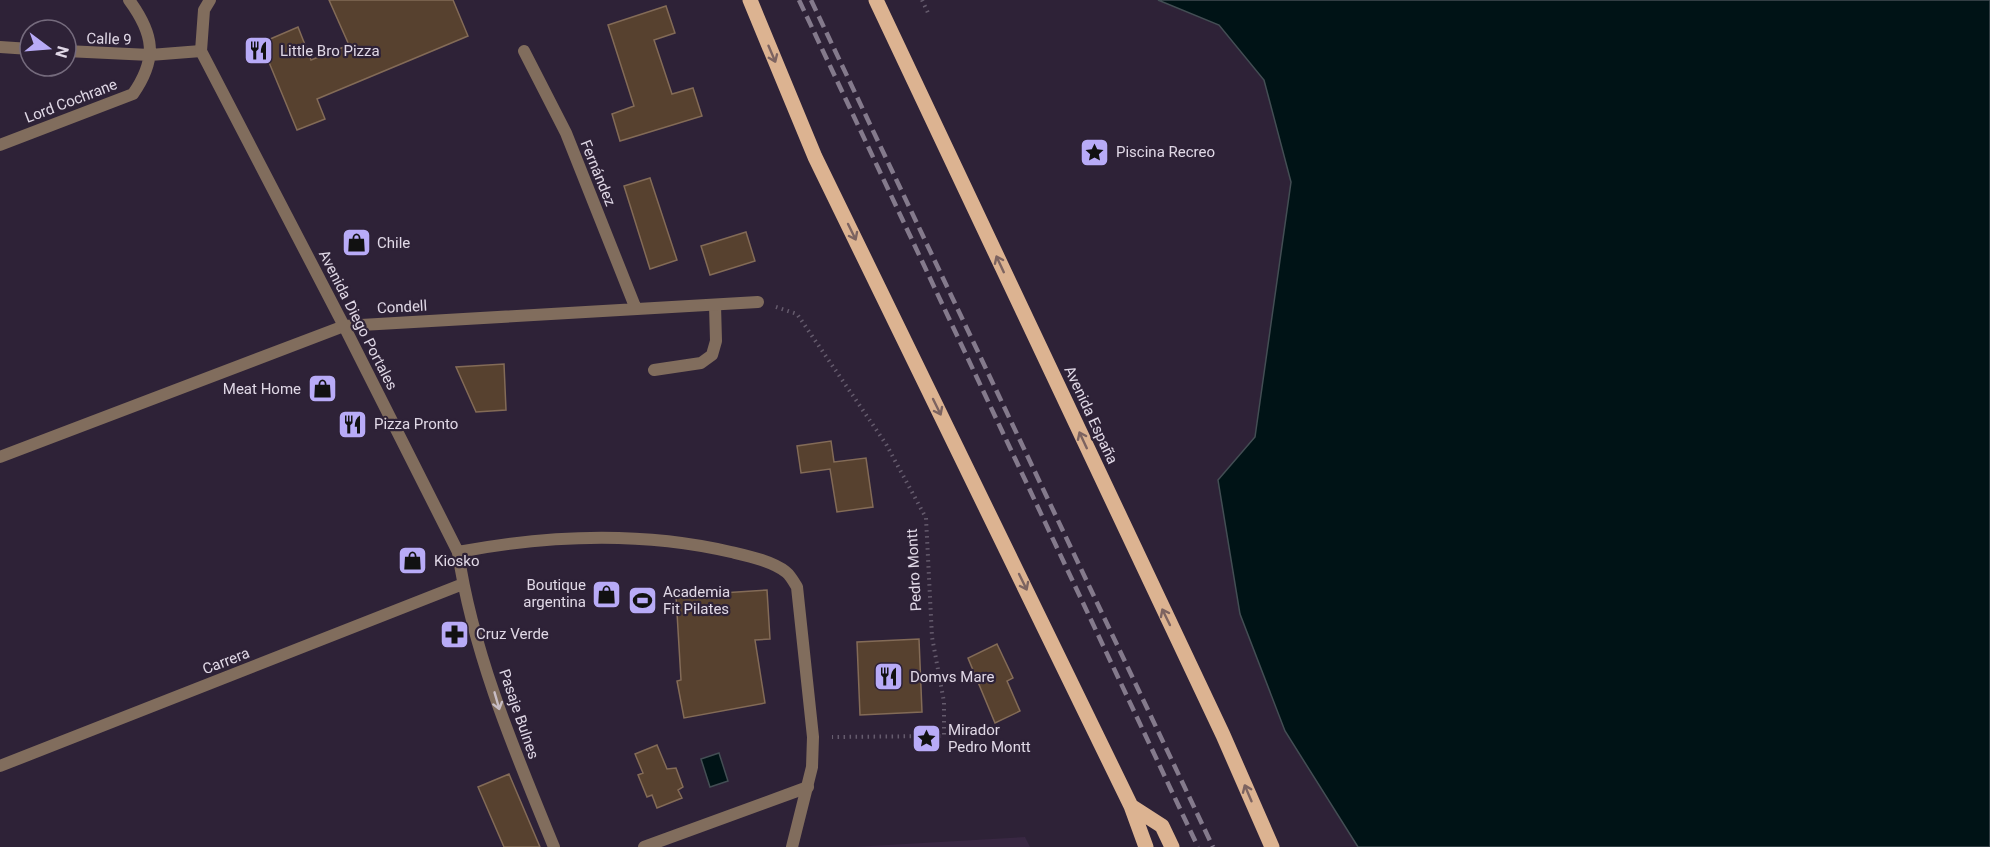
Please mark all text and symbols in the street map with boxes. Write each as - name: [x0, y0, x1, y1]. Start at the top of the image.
- north arrow: [18, 18, 78, 78]
- street label: Calle 9: [86, 29, 132, 49]
- restaurant icon: Little Bro Pizza: [243, 35, 275, 67]
- place label: Little Bro Pizza: [280, 42, 380, 60]
- text: N: [51, 44, 73, 60]
- one-way arrow: [768, 45, 779, 63]
- street label: Lord Cochrane: [22, 75, 120, 127]
- place icon: Piscina Recreo: [1079, 136, 1111, 168]
- street label: Fernández: [577, 137, 619, 209]
- place label: Piscina Recreo: [1116, 143, 1215, 161]
- one-way arrow: [846, 223, 858, 241]
- shop icon: Chile: [340, 227, 372, 259]
- place label: Chile: [377, 234, 410, 252]
- street label: Avenida Diego Portales: [315, 247, 401, 393]
- one-way arrow: [993, 255, 1005, 273]
- street label: Condell: [376, 297, 428, 317]
- street label: Avenida España: [1060, 363, 1122, 467]
- shop icon: Meat Home: [306, 373, 338, 405]
- place label: Meat Home: [223, 380, 301, 398]
- one-way arrow: [932, 398, 944, 416]
- restaurant icon: Pizza Pronto: [337, 408, 369, 440]
- place label: Pizza Pronto: [374, 415, 458, 433]
- one-way arrow: [1076, 432, 1088, 450]
- street label: Pedro Montt: [903, 528, 925, 612]
- shop icon: Kiosko: [397, 545, 429, 577]
- place label: Kiosko: [434, 552, 480, 570]
- one-way arrow: [1018, 573, 1030, 591]
- place label: Boutique argentina: [523, 576, 586, 611]
- shop icon: Boutique argentina: [591, 578, 623, 610]
- place label: Academia Fit Pilates: [663, 583, 730, 618]
- sports icon: Academia Fit Pilates: [626, 585, 658, 617]
- one-way arrow: [1160, 608, 1171, 626]
- pharmacy icon: Cruz Verde: [439, 618, 471, 650]
- place label: Cruz Verde: [476, 625, 549, 643]
- street label: Carrera: [200, 644, 252, 678]
- restaurant icon: Domvs Mare: [873, 661, 905, 693]
- street label: Pasaje Bulnes: [495, 667, 543, 761]
- place label: Domvs Mare: [910, 668, 994, 686]
- one-way arrow: [492, 691, 503, 710]
- place label: Mirador Pedro Montt: [948, 721, 1031, 756]
- place icon: Mirador Pedro Montt: [911, 723, 943, 755]
- one-way arrow: [1242, 785, 1254, 803]

